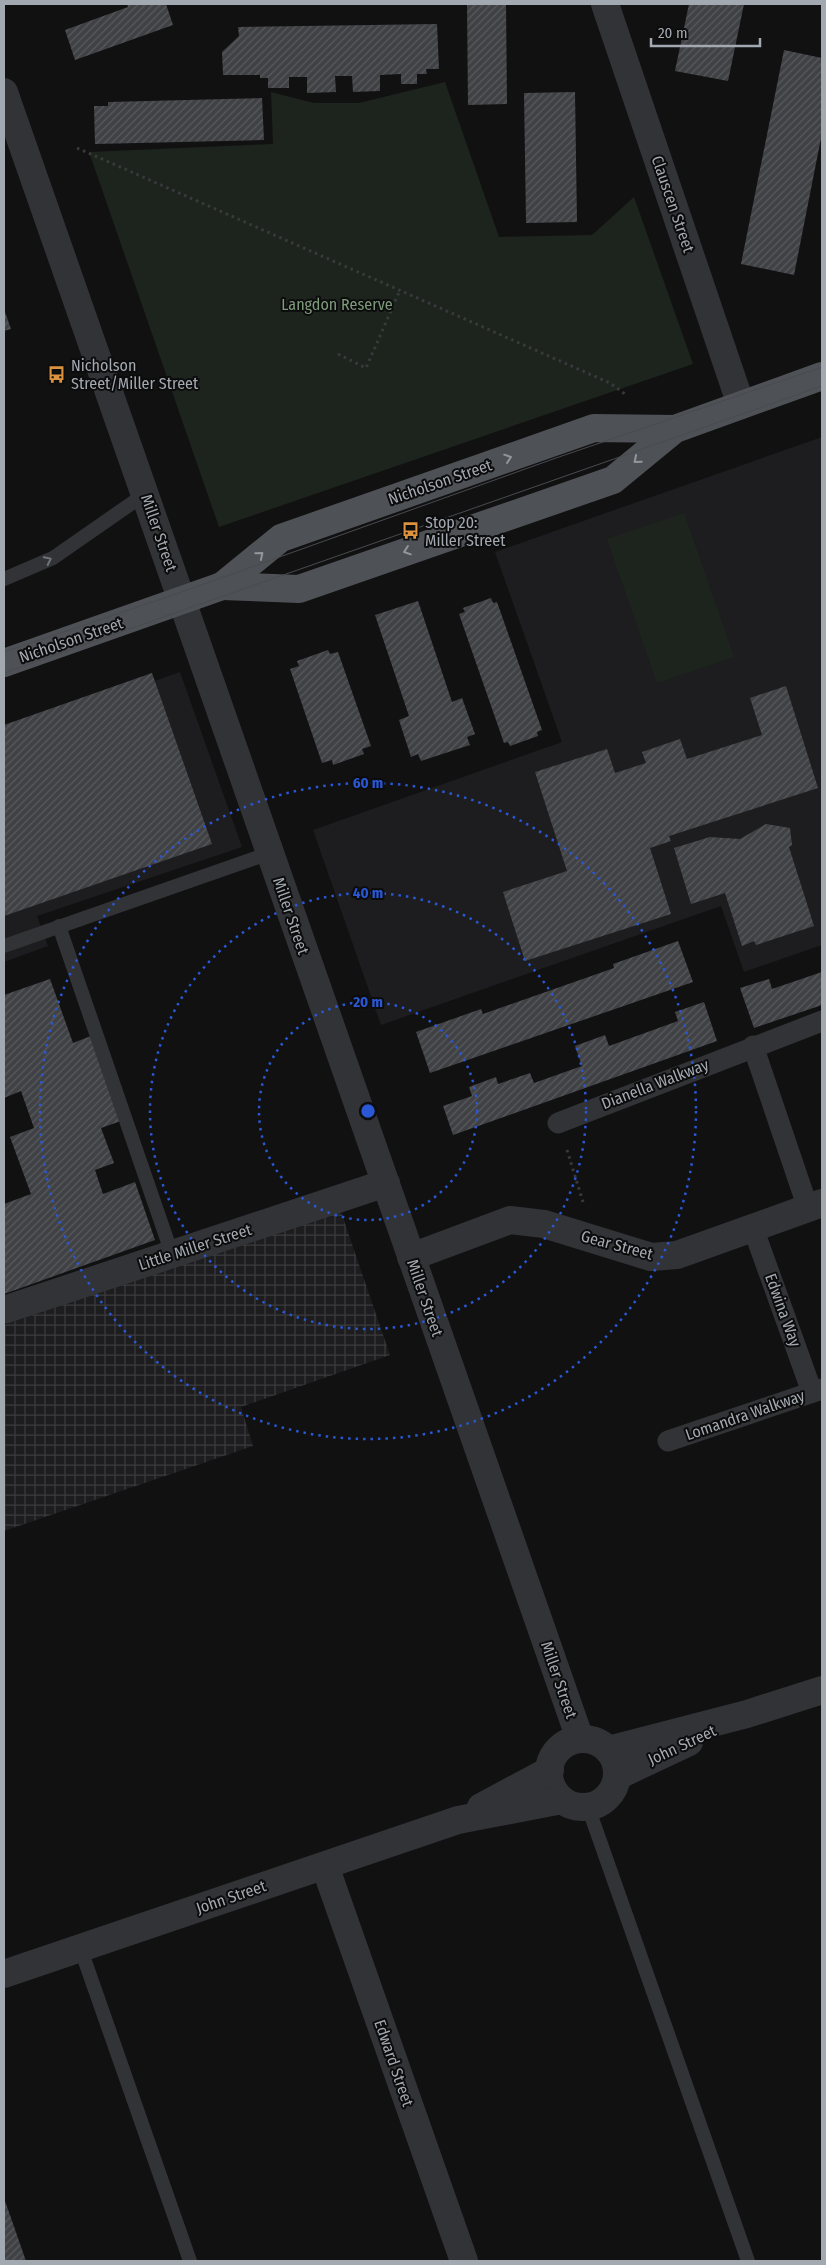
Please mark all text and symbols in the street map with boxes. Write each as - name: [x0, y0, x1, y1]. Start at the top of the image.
- scale bar: [651, 15, 760, 47]
- text: 20 m: [658, 24, 688, 42]
- street label: Clauscen Street: [648, 153, 699, 256]
- park label: Langdon Reserve: [281, 295, 393, 314]
- place label: Nicholson Street/Miller Street: [71, 356, 199, 393]
- bus stop icon: Nicholson Street/Miller Street: [47, 364, 67, 384]
- one-way arrow: [503, 454, 512, 464]
- one-way arrow: [634, 454, 643, 463]
- street label: Nicholson Street: [386, 455, 495, 509]
- street label: Miller Street: [137, 492, 181, 575]
- place label: Stop 20: Miller Street: [425, 513, 506, 550]
- bus stop icon: Stop 20: Miller Street: [401, 521, 421, 541]
- one-way arrow: [403, 545, 411, 555]
- one-way arrow: [254, 553, 263, 561]
- one-way arrow: [43, 556, 52, 566]
- street label: Nicholson Street: [17, 613, 126, 667]
- text: 60 m: [353, 774, 383, 792]
- street label: Miller Street: [269, 875, 313, 958]
- text: 40 m: [353, 884, 383, 902]
- text: 20 m: [352, 993, 383, 1011]
- street label: Dianella Walkway: [599, 1055, 712, 1113]
- centre of rings: [359, 1102, 377, 1120]
- street label: Little Miller Street: [136, 1220, 255, 1274]
- street label: Gear Street: [579, 1226, 656, 1264]
- street label: Miller Street: [403, 1257, 447, 1340]
- street label: Edwina Way: [761, 1271, 805, 1350]
- street label: Lomandra Walkway: [683, 1385, 808, 1444]
- street label: Miller Street: [537, 1639, 581, 1722]
- street label: John Street: [645, 1721, 720, 1769]
- street label: John Street: [194, 1876, 269, 1918]
- street label: Edward Street: [370, 2017, 418, 2110]

